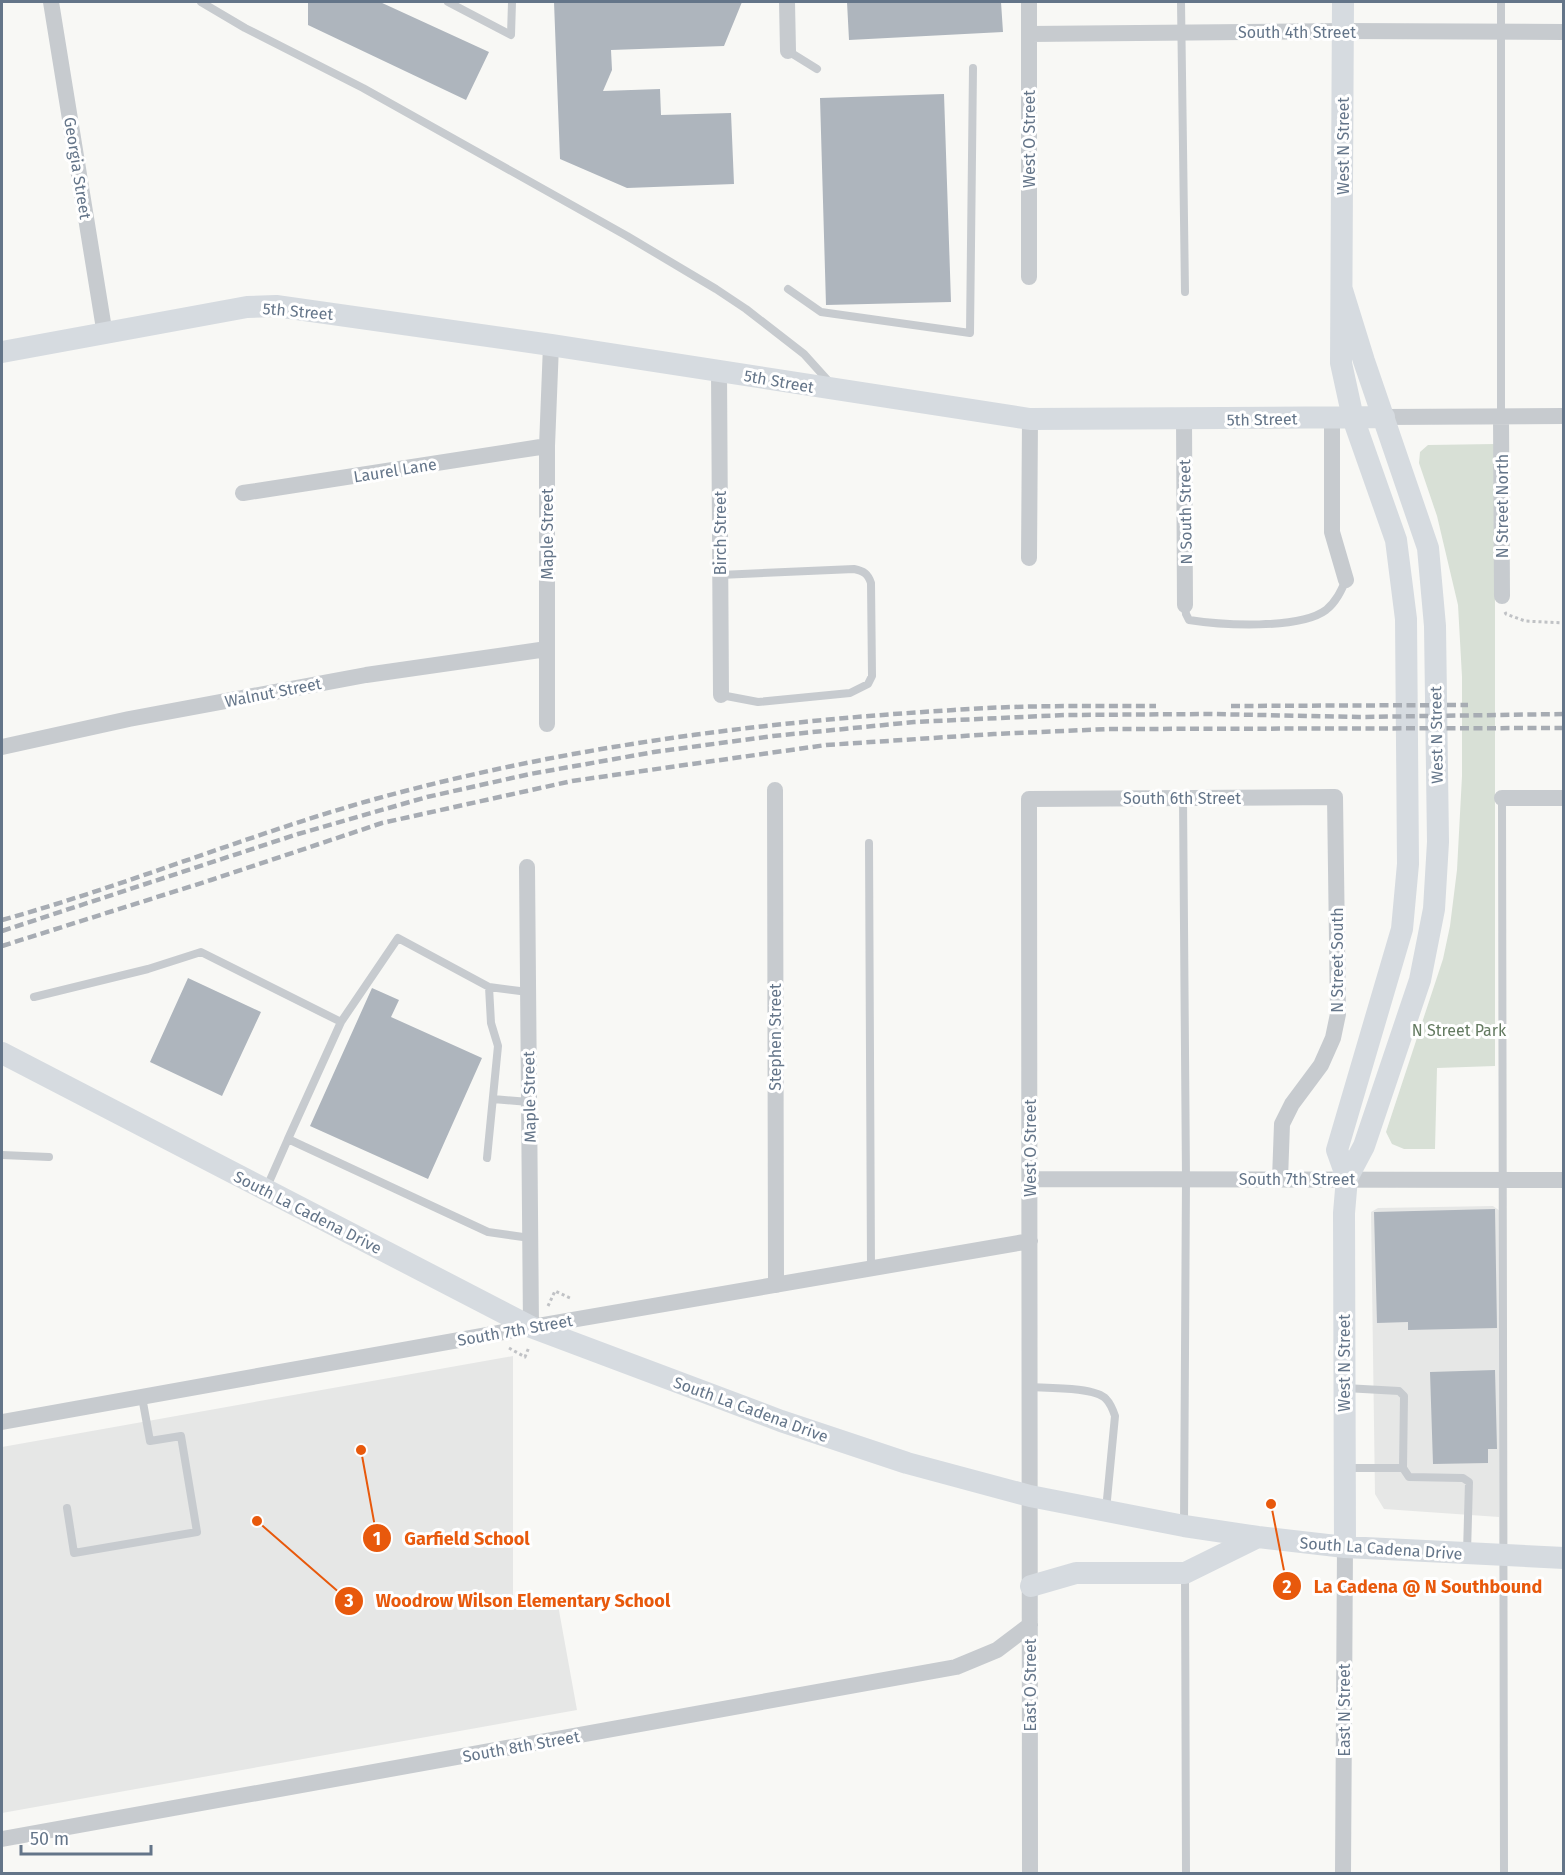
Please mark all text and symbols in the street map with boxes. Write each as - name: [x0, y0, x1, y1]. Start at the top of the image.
- street label: South 4th Street: [1238, 23, 1356, 42]
- street label: West O Street: [1020, 90, 1039, 188]
- street label: West N Street: [1334, 97, 1353, 195]
- street label: Georgia Street: [60, 116, 95, 221]
- street label: 5th Street: [262, 299, 334, 324]
- street label: 5th Street: [742, 366, 816, 397]
- street label: 5th Street: [1226, 409, 1298, 430]
- street label: N Street North: [1493, 454, 1512, 558]
- street label: Laurel Lane: [352, 455, 438, 486]
- street label: N South Street: [1175, 459, 1196, 565]
- street label: Maple Street: [538, 488, 557, 580]
- street label: Birch Street: [711, 490, 730, 575]
- street label: Walnut Street: [223, 674, 323, 711]
- street label: West N Street: [1426, 686, 1447, 784]
- street label: South 6th Street: [1123, 789, 1241, 808]
- street label: N Street South: [1328, 907, 1347, 1013]
- street label: Stephen Street: [766, 983, 785, 1091]
- park label: N Street Park: [1412, 1021, 1507, 1040]
- street label: Maple Street: [519, 1051, 540, 1143]
- street label: West O Street: [1021, 1099, 1040, 1197]
- street label: South La Cadena Drive: [231, 1167, 385, 1258]
- street label: South 7th Street: [1239, 1170, 1356, 1189]
- street label: South 7th Street: [456, 1311, 574, 1350]
- street label: West N Street: [1335, 1314, 1354, 1412]
- street label: South La Cadena Drive: [671, 1373, 831, 1446]
- callout: Garfield School: [362, 1520, 541, 1556]
- text: 1: [373, 1528, 381, 1550]
- text: Garfield School: [404, 1528, 530, 1550]
- street label: South La Cadena Drive: [1299, 1533, 1463, 1564]
- callout: La Cadena @ N Southbound: [1272, 1568, 1554, 1604]
- text: 2: [1282, 1576, 1292, 1598]
- text: La Cadena @ N Southbound: [1314, 1576, 1542, 1598]
- callout: Woodrow Wilson Elementary School: [334, 1583, 682, 1619]
- text: 3: [343, 1590, 354, 1612]
- text: Woodrow Wilson Elementary School: [376, 1590, 671, 1612]
- street label: East O Street: [1021, 1638, 1040, 1732]
- street label: East N Street: [1335, 1663, 1354, 1756]
- street label: South 8th Street: [461, 1727, 581, 1766]
- scale bar: [21, 1818, 152, 1856]
- text: 50 m: [30, 1828, 69, 1850]

